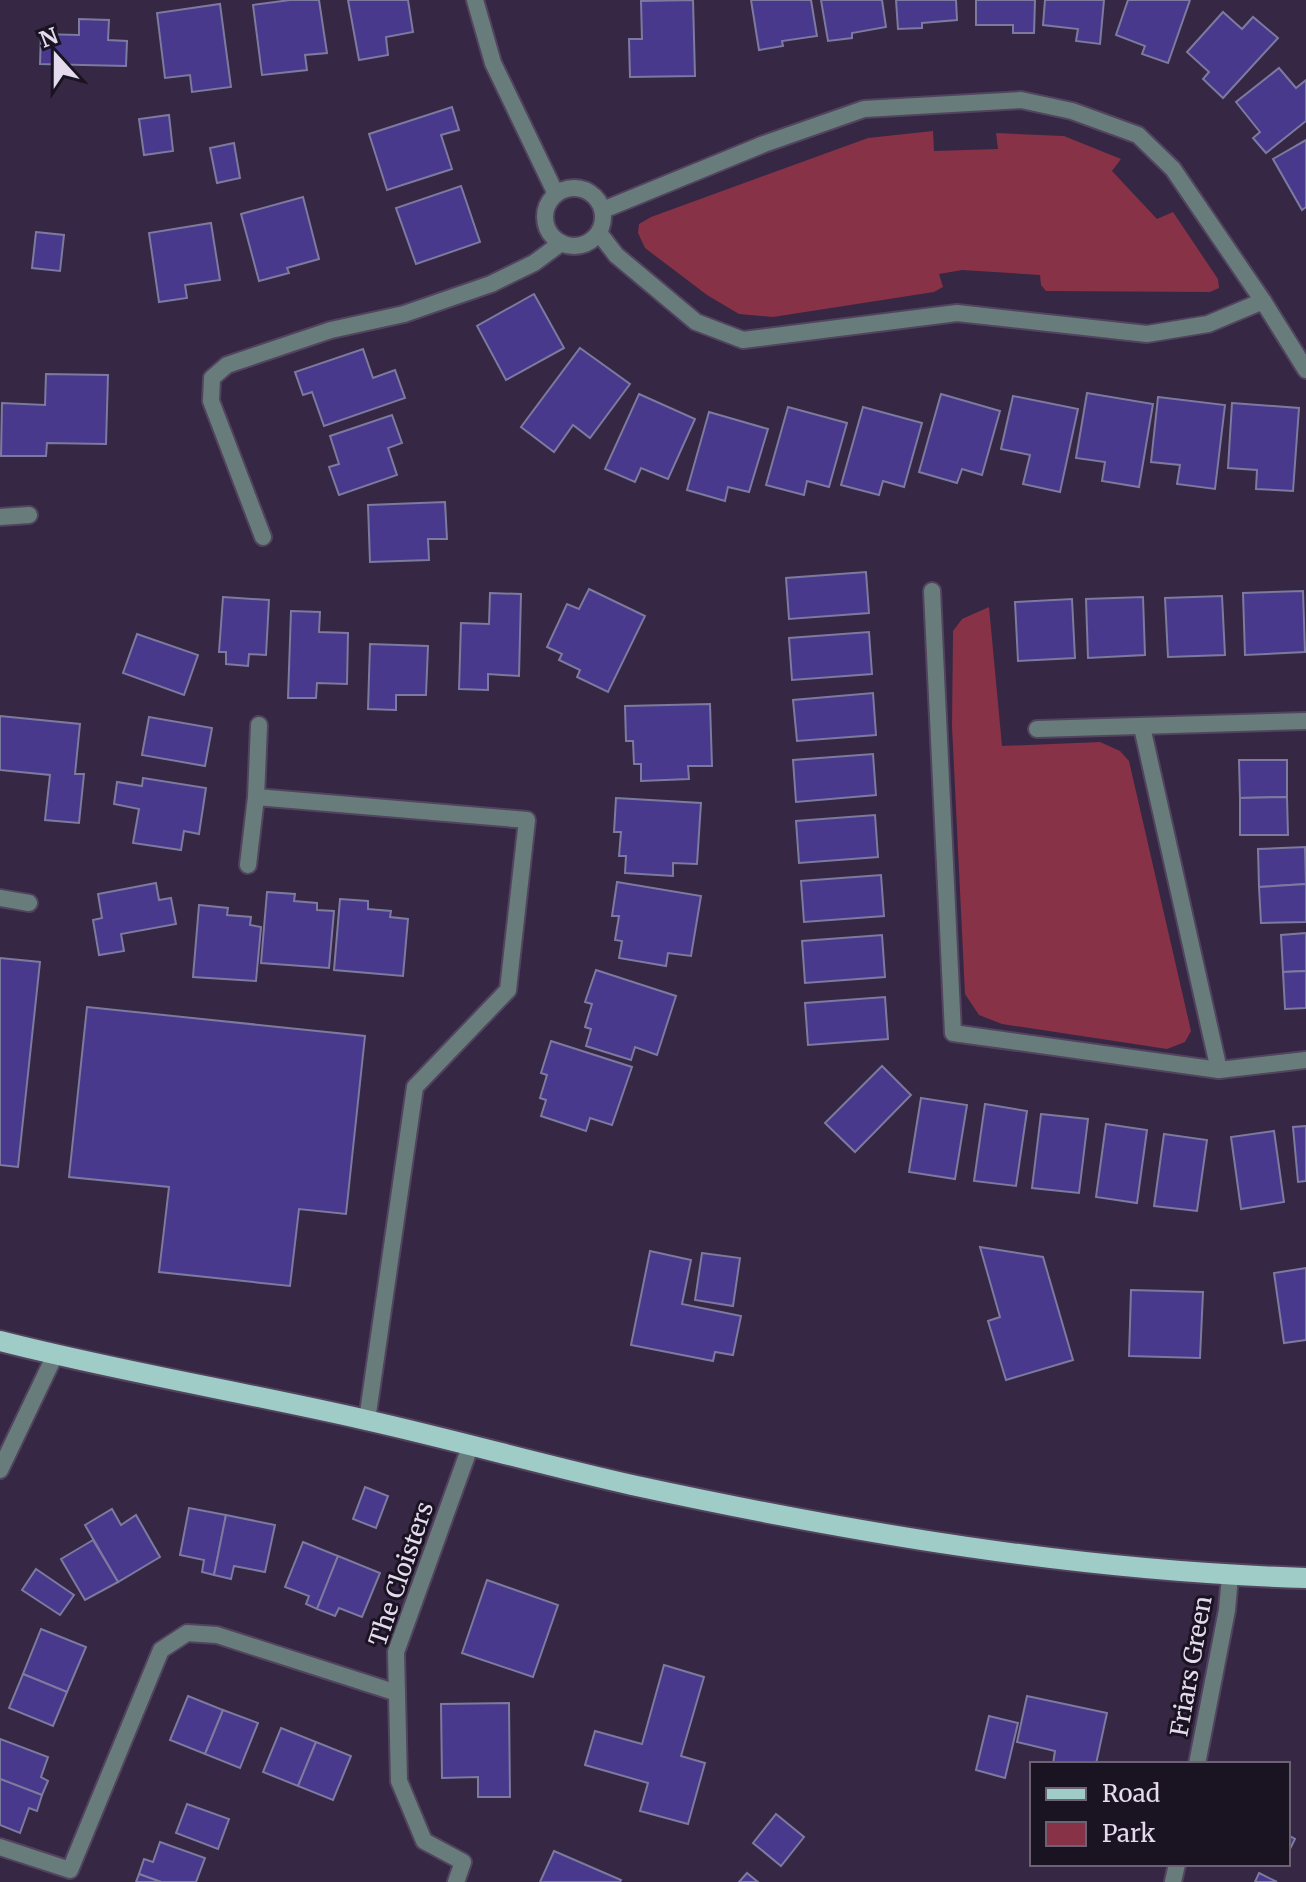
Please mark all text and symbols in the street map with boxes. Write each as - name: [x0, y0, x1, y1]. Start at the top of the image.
- north arrow: [16, 16, 96, 96]
- text: N: [36, 21, 63, 54]
- street label: The Cloisters: [362, 1498, 440, 1650]
- street label: Friars Green: [1163, 1593, 1219, 1739]
- legend: [1030, 1762, 1290, 1866]
- text: Road: [1102, 1778, 1160, 1809]
- text: Park: [1102, 1818, 1156, 1849]

